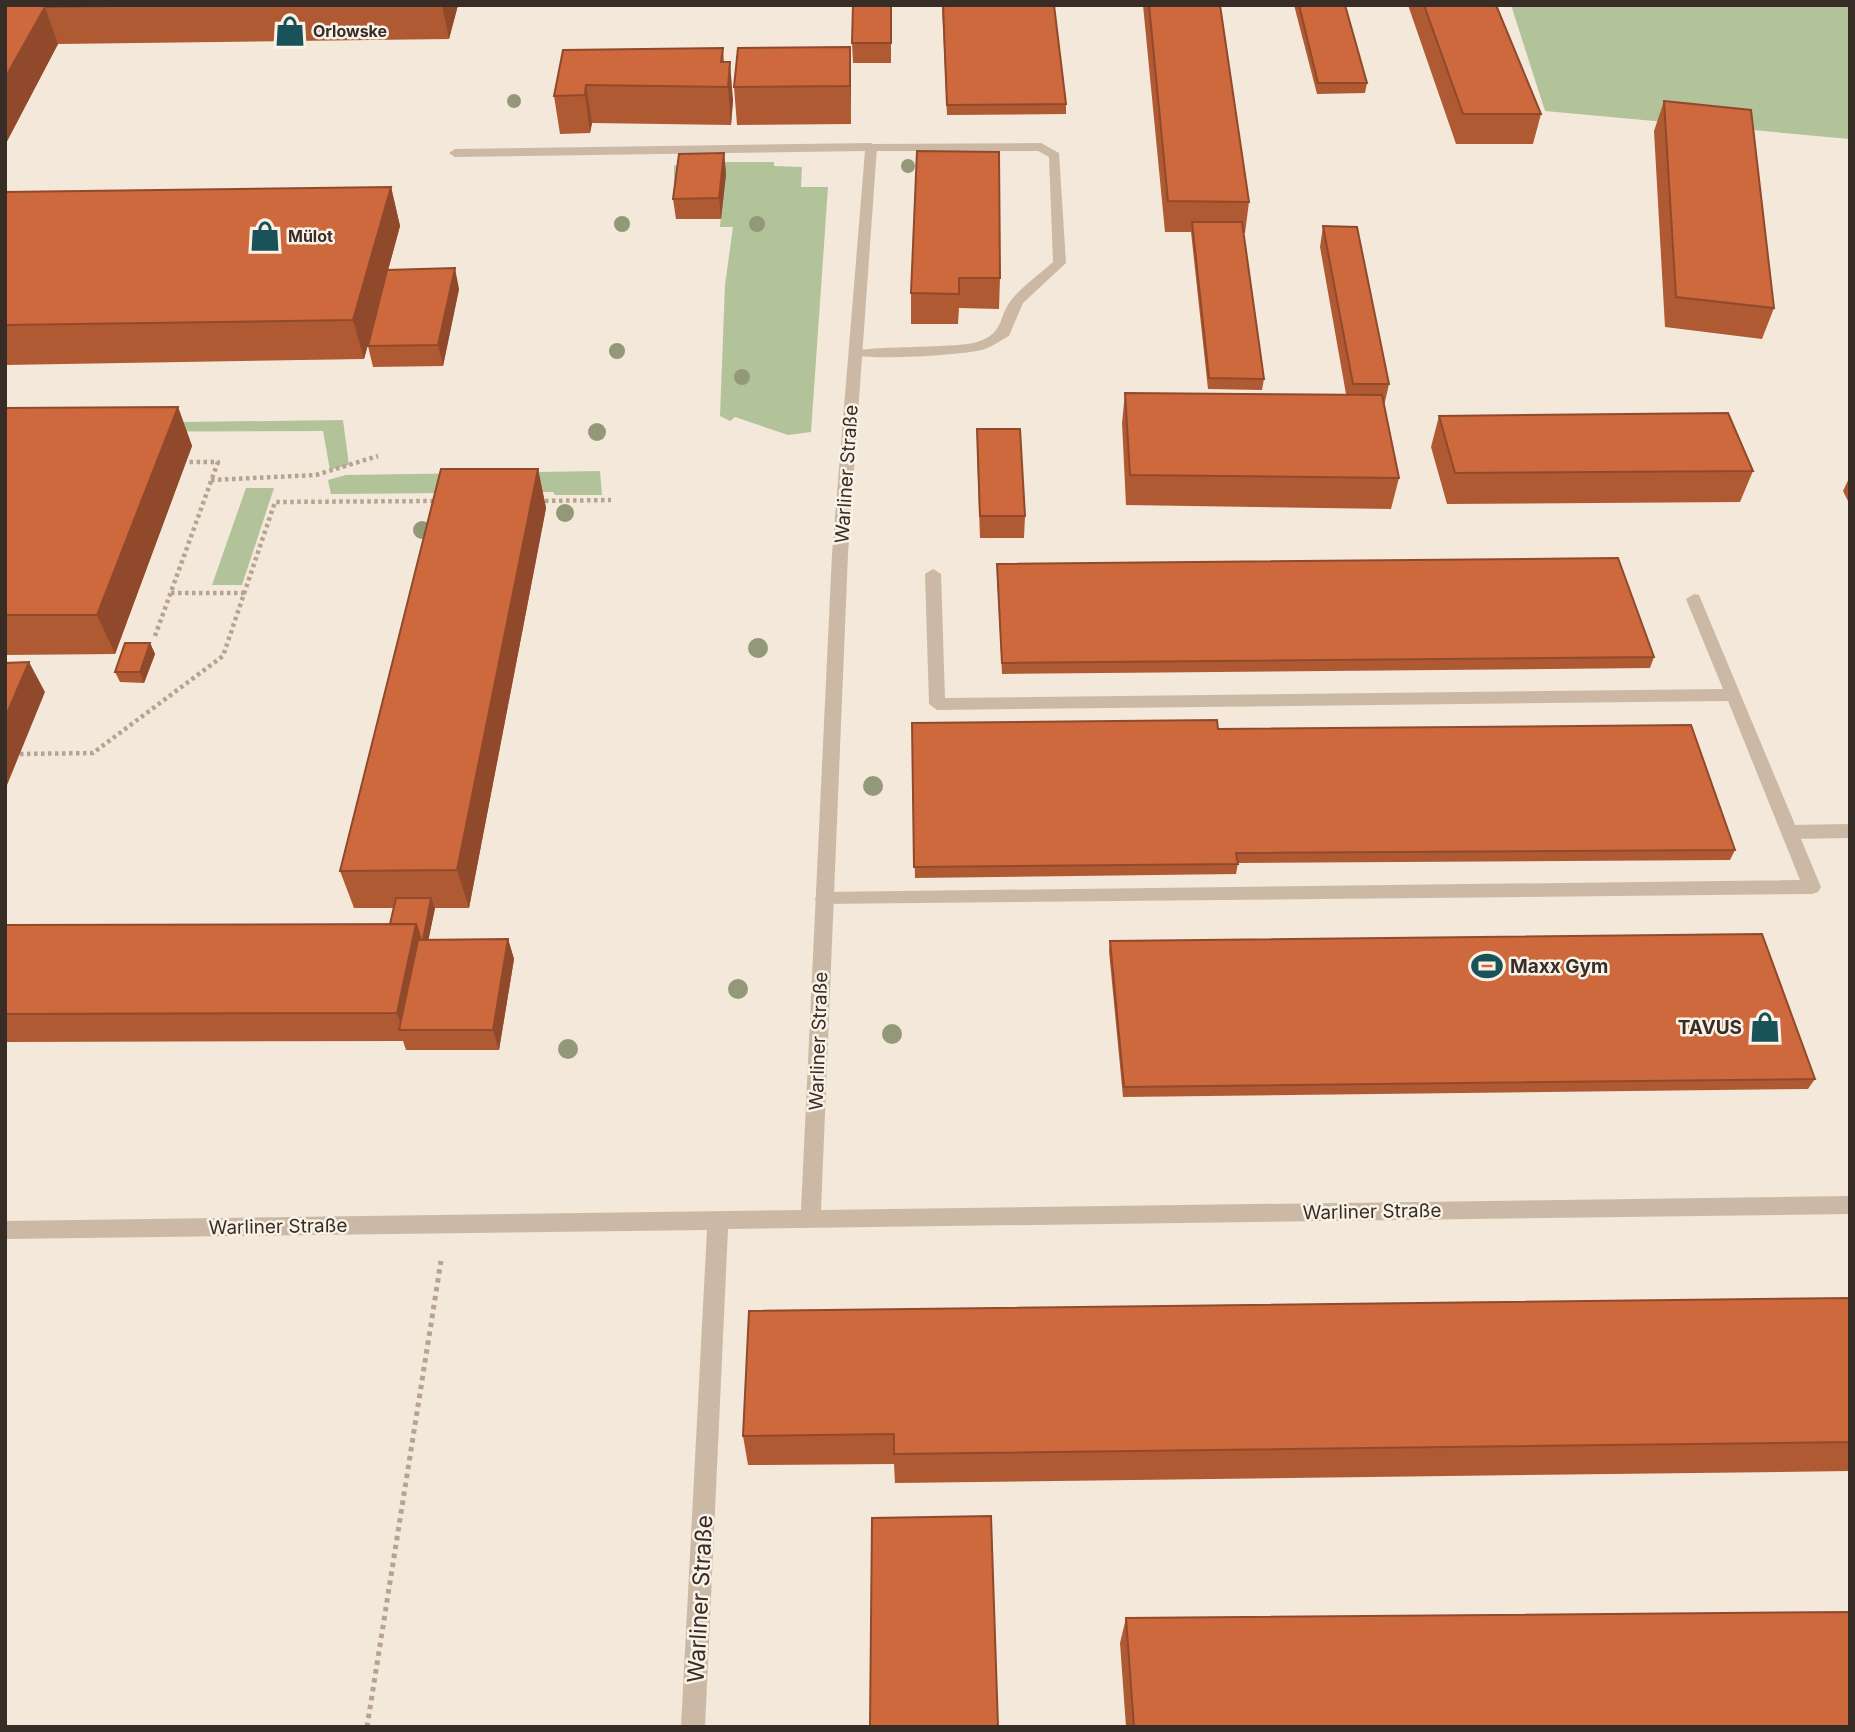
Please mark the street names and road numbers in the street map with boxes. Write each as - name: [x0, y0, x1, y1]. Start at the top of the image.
- street label: Warliner Straße: [830, 404, 863, 544]
- street label: Warliner Straße: [805, 971, 832, 1111]
- street label: Warliner Straße: [1302, 1199, 1442, 1224]
- street label: Warliner Straße: [208, 1214, 348, 1239]
- street label: Warliner Straße: [682, 1514, 718, 1684]

